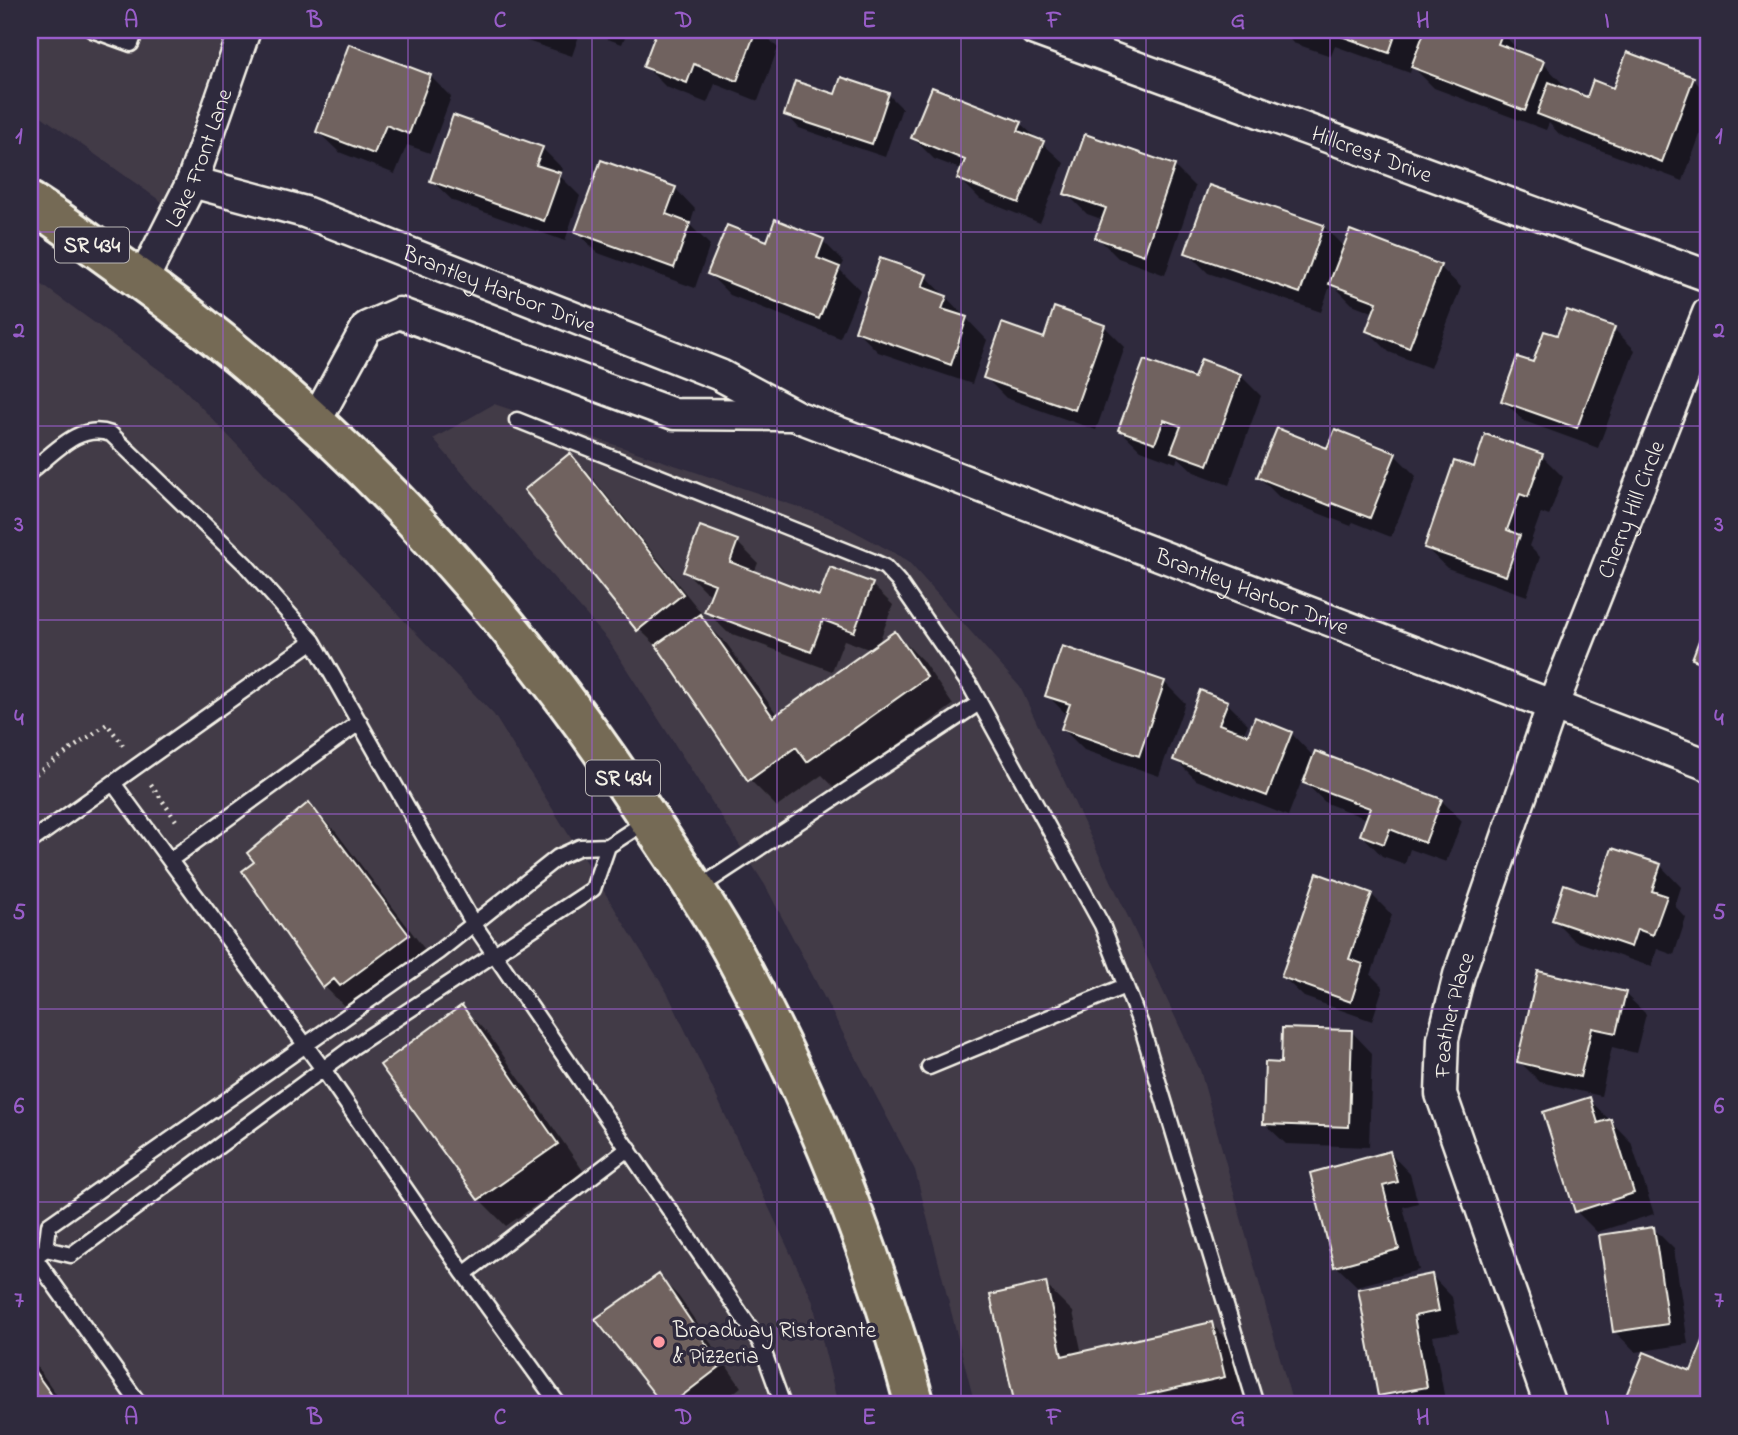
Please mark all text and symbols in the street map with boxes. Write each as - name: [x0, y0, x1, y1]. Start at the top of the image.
- text: A: [124, 5, 138, 38]
- text: B: [306, 5, 323, 38]
- text: C: [494, 5, 507, 38]
- text: D: [675, 5, 692, 38]
- text: E: [862, 5, 876, 38]
- text: F: [1046, 5, 1062, 38]
- text: G: [1231, 5, 1245, 38]
- text: H: [1416, 5, 1430, 38]
- text: I: [1604, 5, 1610, 38]
- street label: Lake Front Lane: [158, 84, 243, 234]
- street label: Hillcrest Drive: [1306, 118, 1437, 193]
- text: 1: [15, 121, 23, 154]
- text: 1: [1715, 121, 1723, 154]
- road number: SR 434: [55, 228, 129, 262]
- street label: Brantley Harbor Drive: [396, 238, 601, 344]
- text: 2: [12, 315, 25, 348]
- text: 2: [1712, 315, 1725, 348]
- street label: Cherry Hill Circle: [1590, 435, 1675, 584]
- text: 3: [13, 509, 24, 542]
- text: 3: [1713, 509, 1724, 542]
- street label: Brantley Harbor Drive: [1149, 541, 1354, 645]
- text: 4: [14, 703, 24, 736]
- text: 4: [1714, 703, 1724, 736]
- road number: SR 434: [586, 760, 660, 796]
- text: 5: [12, 897, 26, 930]
- text: 5: [1712, 897, 1726, 930]
- street label: Feather Place: [1428, 947, 1485, 1079]
- text: 6: [14, 1091, 25, 1124]
- text: 6: [1714, 1091, 1725, 1124]
- text: 7: [14, 1285, 24, 1318]
- text: 7: [1714, 1285, 1724, 1318]
- place label: Broadway Ristorante & Pizzeria: [672, 1315, 877, 1374]
- marker: Broadway Ristorante & Pizzeria: [651, 1334, 667, 1350]
- text: A: [124, 1402, 138, 1435]
- text: B: [306, 1402, 323, 1435]
- text: C: [494, 1402, 507, 1435]
- text: D: [675, 1402, 692, 1435]
- text: E: [862, 1402, 876, 1435]
- text: F: [1046, 1402, 1062, 1435]
- text: G: [1231, 1402, 1245, 1435]
- text: H: [1416, 1402, 1430, 1435]
- text: I: [1604, 1402, 1610, 1435]

